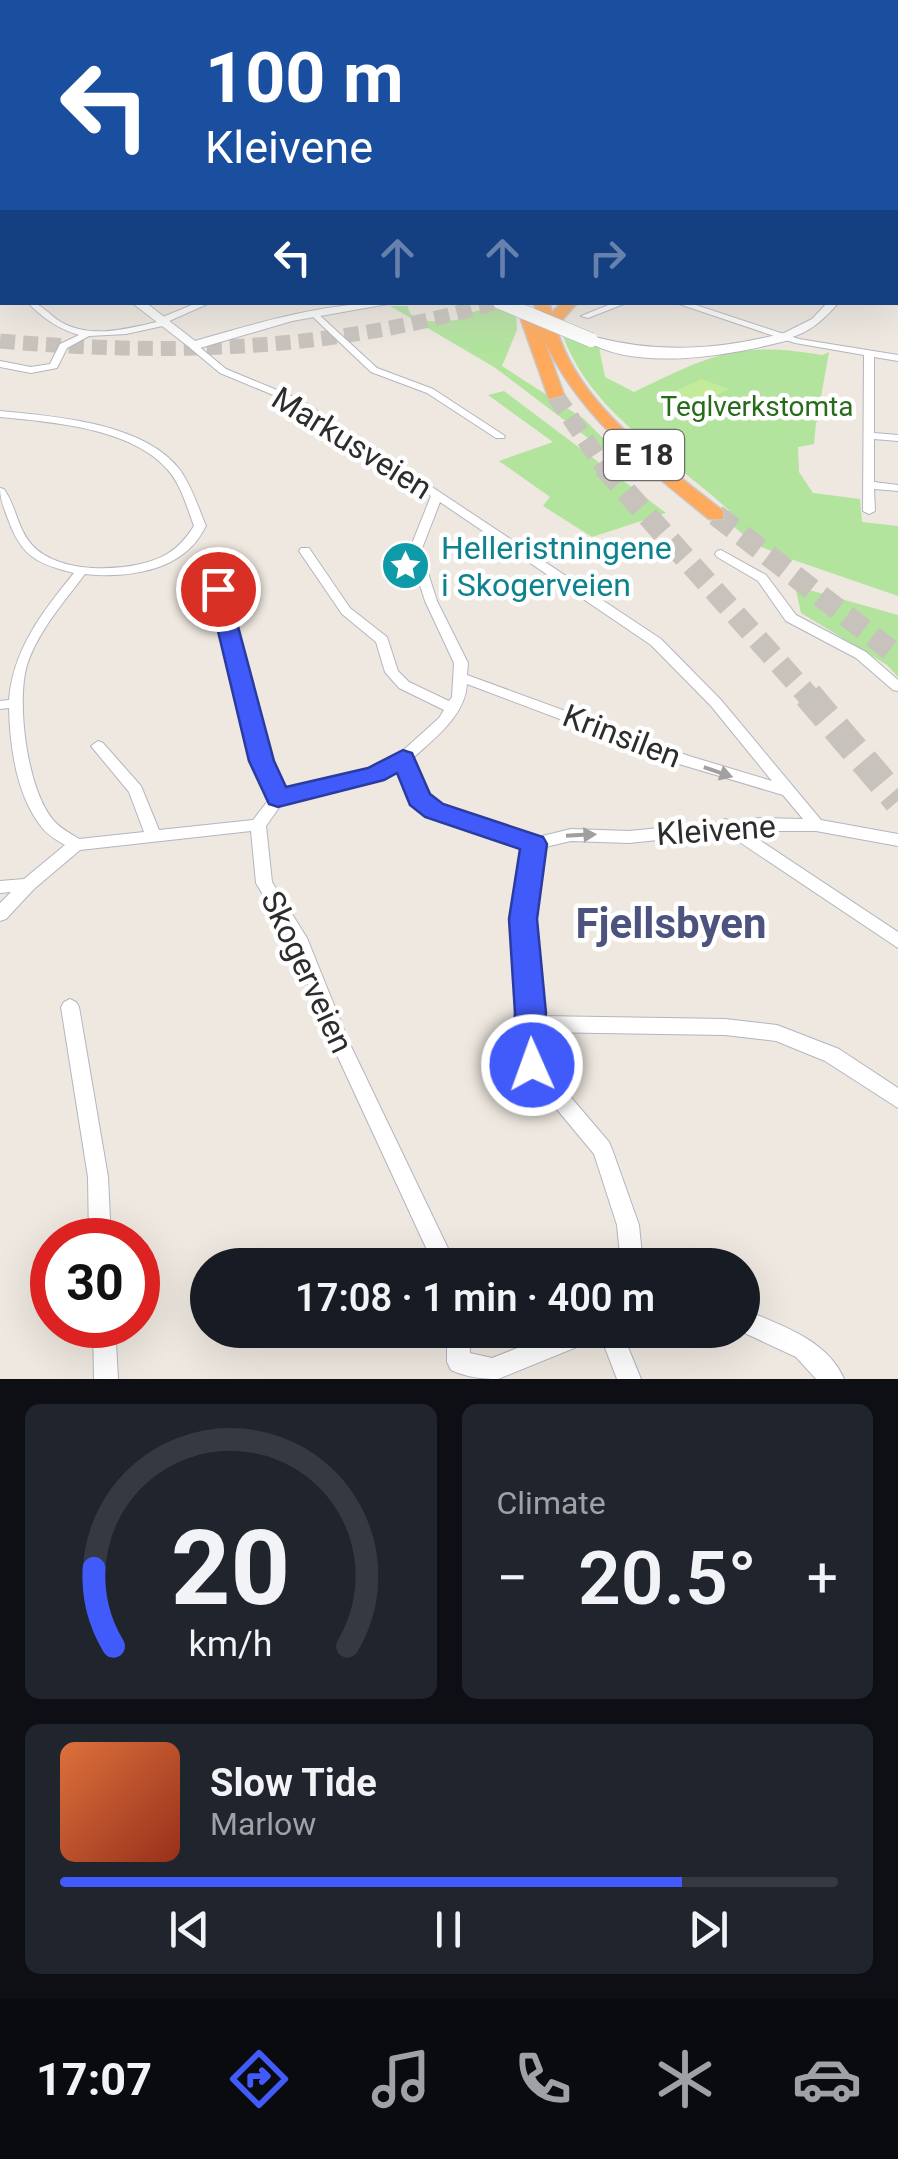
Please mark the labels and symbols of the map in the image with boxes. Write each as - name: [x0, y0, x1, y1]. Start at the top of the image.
- street label: Markusveien: [265, 379, 439, 507]
- park label: Teglverkstomta: [661, 390, 853, 423]
- road number: E 18: [604, 430, 684, 480]
- place label: Helleristningene i Skogerveien: [441, 529, 672, 604]
- place icon: Helleristningene i Skogerveien: [380, 540, 432, 592]
- pin: [176, 547, 261, 632]
- street label: Krinsilen: [558, 696, 686, 776]
- one-way arrow: [704, 766, 734, 781]
- street label: Kleivene: [655, 807, 777, 853]
- one-way arrow: [565, 827, 597, 843]
- street label: Skogerveien: [253, 885, 361, 1059]
- district label: Fjellsbyen: [576, 899, 766, 948]
- position arrow: [480, 1013, 584, 1117]
- speed limit sign: 30: [30, 1218, 160, 1348]

